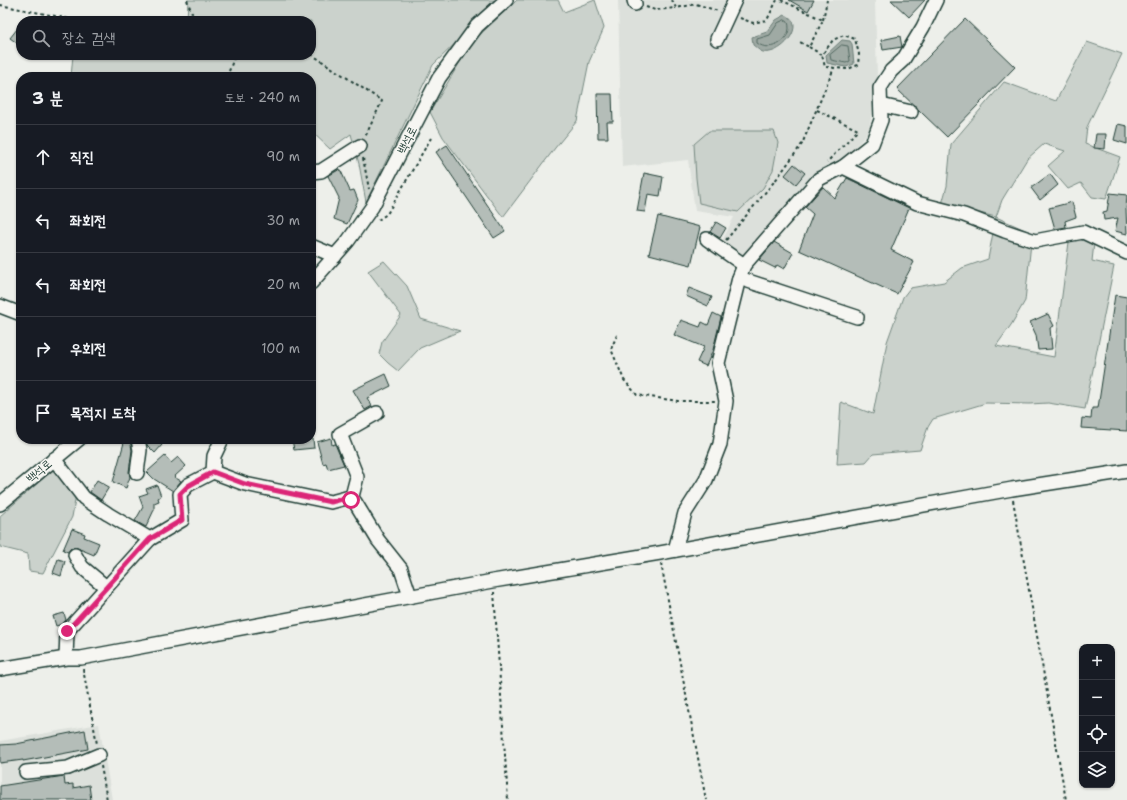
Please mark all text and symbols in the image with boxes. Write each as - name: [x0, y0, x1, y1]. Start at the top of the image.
- search box: [16, 16, 316, 60]
- icon: search: [30, 27, 52, 49]
- text: 장소 검색: [62, 28, 115, 48]
- text: 3 분: [32, 87, 63, 109]
- text: 도보 · 240 m: [225, 89, 300, 106]
- street label: 백석로: [393, 123, 421, 157]
- icon: ahead: [32, 146, 54, 168]
- text: 직진: [70, 147, 94, 167]
- text: 90 m: [266, 148, 300, 165]
- icon: left: [32, 210, 54, 232]
- text: 좌회전: [70, 211, 106, 231]
- text: 30 m: [266, 212, 300, 229]
- icon: left: [32, 274, 54, 296]
- text: 좌회전: [70, 275, 106, 295]
- text: 20 m: [267, 276, 300, 293]
- icon: right: [32, 338, 54, 360]
- text: 우회전: [70, 339, 106, 359]
- text: 100 m: [261, 340, 300, 357]
- icon: arrive: [32, 402, 54, 424]
- text: 목적지 도착: [70, 403, 136, 423]
- street label: 백석로: [23, 456, 55, 486]
- route start: [342, 491, 360, 509]
- route end: [58, 622, 76, 640]
- map controls: [1079, 644, 1115, 788]
- button: +: [1079, 644, 1115, 680]
- button: −: [1079, 680, 1115, 716]
- button: locate: [1079, 716, 1115, 752]
- button: layers: [1079, 752, 1115, 788]

